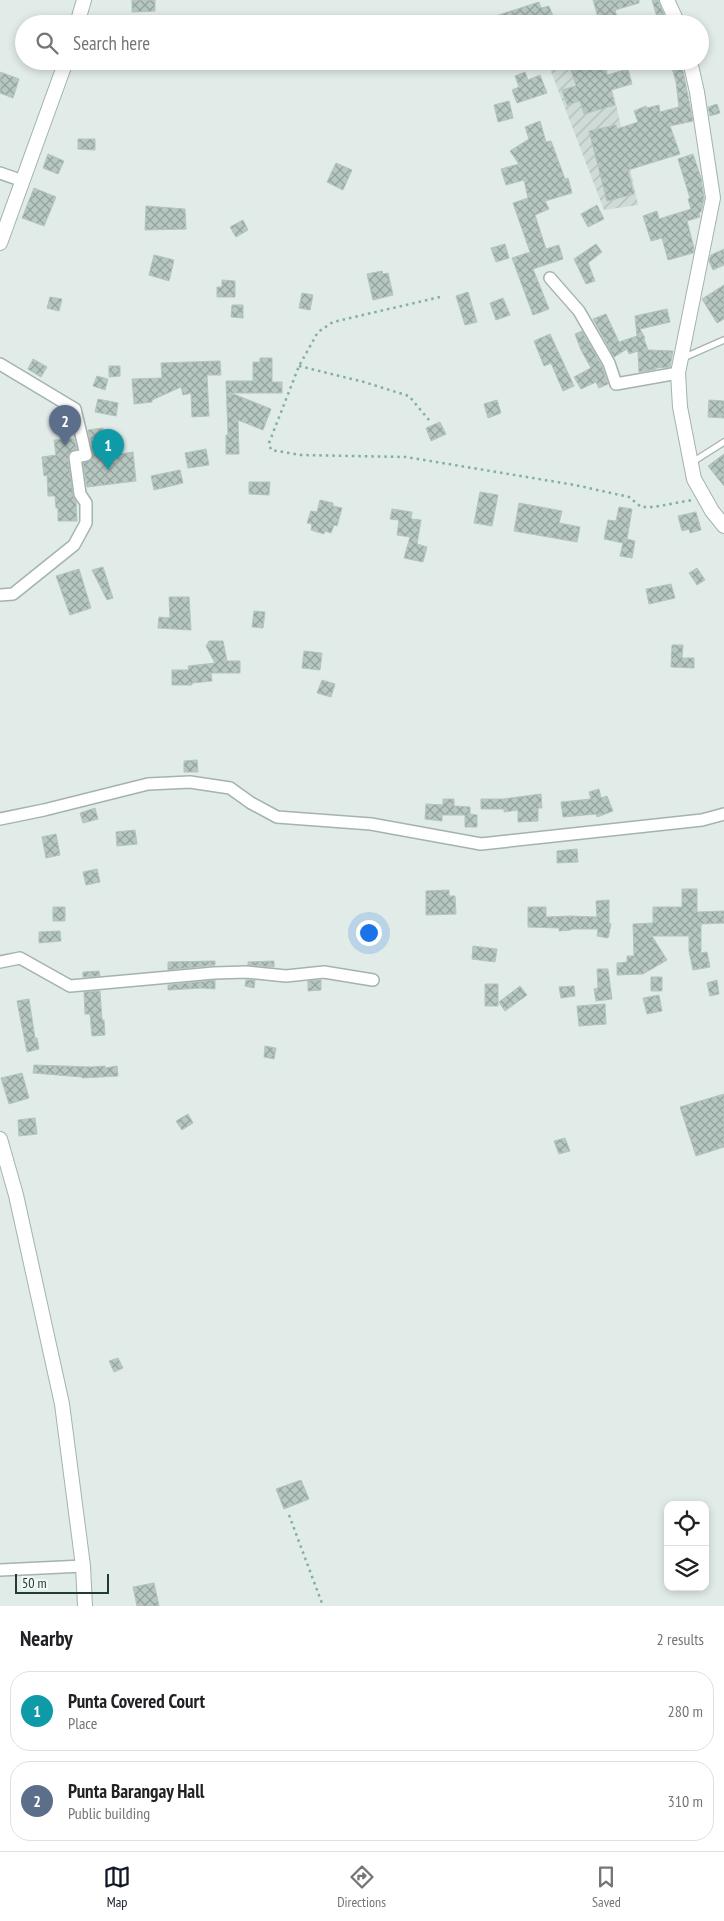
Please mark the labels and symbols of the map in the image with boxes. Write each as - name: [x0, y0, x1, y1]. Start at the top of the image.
- pin: 2: [49, 405, 81, 446]
- pin: 1: [92, 429, 124, 470]
- your location: [356, 920, 382, 946]
- scale bar: [15, 1571, 109, 1594]

